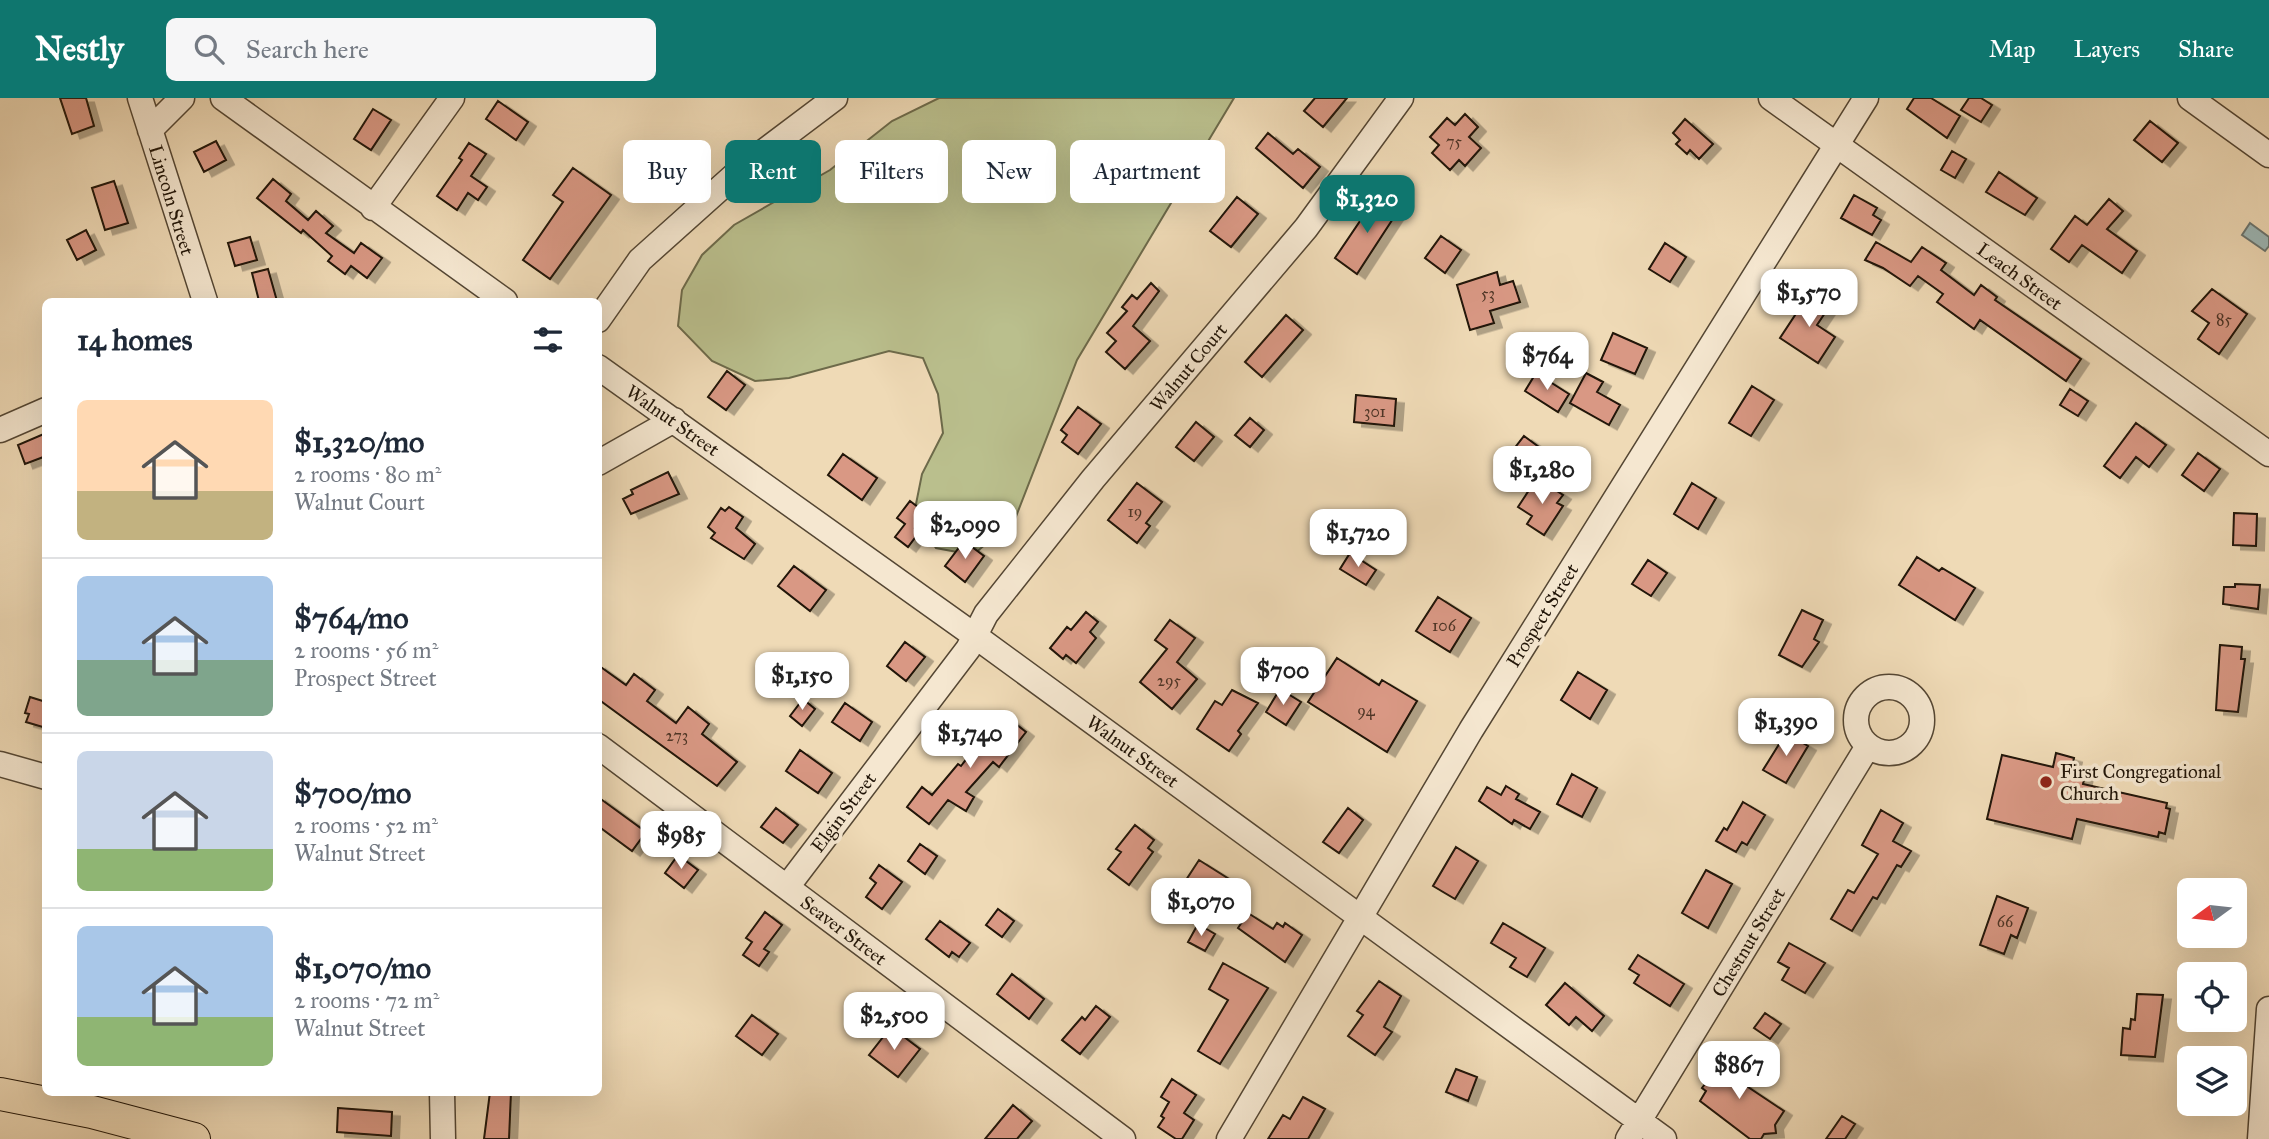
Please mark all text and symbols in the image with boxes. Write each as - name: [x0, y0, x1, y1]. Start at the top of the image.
- search box: [166, 18, 656, 81]
- text: Nestly: [35, 29, 124, 69]
- icon: search: [190, 30, 228, 68]
- text: Search here: [246, 33, 369, 65]
- text: Map: [1989, 34, 2036, 64]
- text: Layers: [2074, 34, 2140, 64]
- text: Share: [2178, 34, 2234, 64]
- house number: 75: [1446, 132, 1463, 151]
- chip: Buy: [623, 140, 711, 203]
- chip: Rent: [725, 140, 821, 203]
- chip: Filters: [835, 140, 948, 203]
- chip: New: [962, 140, 1056, 203]
- chip: Apartment: [1070, 140, 1225, 203]
- street label: Lincoln Street: [144, 142, 199, 258]
- pin: $1,320: [1310, 176, 1424, 235]
- text: $1,320: [1336, 184, 1398, 212]
- street label: Leach Street: [1973, 238, 2067, 315]
- pin: $1,570: [1752, 270, 1866, 329]
- text: $1,570: [1777, 278, 1841, 306]
- house number: 53: [1481, 284, 1495, 303]
- house number: 85: [2216, 310, 2233, 329]
- street label: Walnut Court: [1145, 318, 1232, 416]
- icon: filters: [529, 321, 567, 359]
- text: 14 homes: [77, 322, 192, 358]
- pin: $764: [1506, 332, 1588, 392]
- text: $764: [1522, 341, 1572, 369]
- street label: Walnut Street: [622, 380, 724, 461]
- house number: 301: [1364, 402, 1386, 421]
- text: $1,320/mo: [294, 424, 424, 460]
- icon: home: [133, 428, 217, 512]
- pin: $1,280: [1485, 446, 1599, 506]
- text: $1,280: [1509, 455, 1575, 483]
- text: 2 rooms · 80 m²: [294, 460, 441, 488]
- text: Walnut Court: [294, 488, 425, 516]
- pin: $2,090: [908, 502, 1022, 561]
- house number: 19: [1128, 502, 1142, 521]
- text: $2,090: [930, 510, 1000, 538]
- pin: $1,720: [1301, 510, 1415, 569]
- text: $1,720: [1326, 518, 1390, 546]
- street label: Prospect Street: [1501, 559, 1584, 671]
- text: $764/mo: [294, 600, 409, 636]
- icon: home: [133, 604, 217, 688]
- house number: 106: [1432, 616, 1457, 635]
- text: 2 rooms · 56 m²: [294, 636, 438, 664]
- pin: $700: [1242, 648, 1324, 707]
- pin: $1,150: [745, 652, 859, 712]
- text: $700: [1257, 656, 1309, 684]
- text: $1,150: [771, 661, 833, 689]
- text: Prospect Street: [294, 664, 437, 692]
- house number: 295: [1157, 671, 1182, 690]
- pin: $1,390: [1729, 698, 1843, 758]
- house number: 94: [1357, 701, 1376, 720]
- text: $1,390: [1754, 707, 1818, 735]
- pin: $1,740: [913, 710, 1027, 770]
- street label: Walnut Street: [1082, 710, 1184, 793]
- text: $1,740: [937, 719, 1003, 747]
- house number: 273: [666, 726, 688, 745]
- place label: First Congregational Church: [2060, 760, 2222, 805]
- street label: Elgin Street: [806, 767, 882, 858]
- marker: First Congregational Church: [2038, 774, 2054, 790]
- text: $700/mo: [294, 775, 411, 811]
- icon: home: [133, 779, 217, 863]
- text: 2 rooms · 52 m²: [294, 811, 438, 839]
- pin: $985: [640, 812, 722, 871]
- text: $985: [656, 820, 706, 848]
- text: Walnut Street: [294, 839, 425, 867]
- pin: $1,070: [1144, 878, 1258, 938]
- north arrow: [2177, 878, 2247, 948]
- map controls: [2177, 878, 2247, 1116]
- street label: Chestnut Street: [1707, 883, 1790, 1001]
- text: $1,070: [1167, 887, 1235, 915]
- street label: Seaver Street: [796, 891, 892, 970]
- house number: 66: [1997, 912, 2014, 931]
- text: $1,070/mo: [294, 950, 431, 986]
- icon: home: [133, 954, 217, 1038]
- button: locate: [2177, 962, 2247, 1032]
- text: 2 rooms · 72 m²: [294, 986, 439, 1014]
- pin: $2,500: [837, 992, 951, 1052]
- text: $2,500: [860, 1001, 928, 1029]
- text: Walnut Street: [294, 1014, 425, 1042]
- pin: $867: [1698, 1042, 1780, 1101]
- button: layers: [2177, 1046, 2247, 1116]
- text: $867: [1714, 1050, 1764, 1078]

